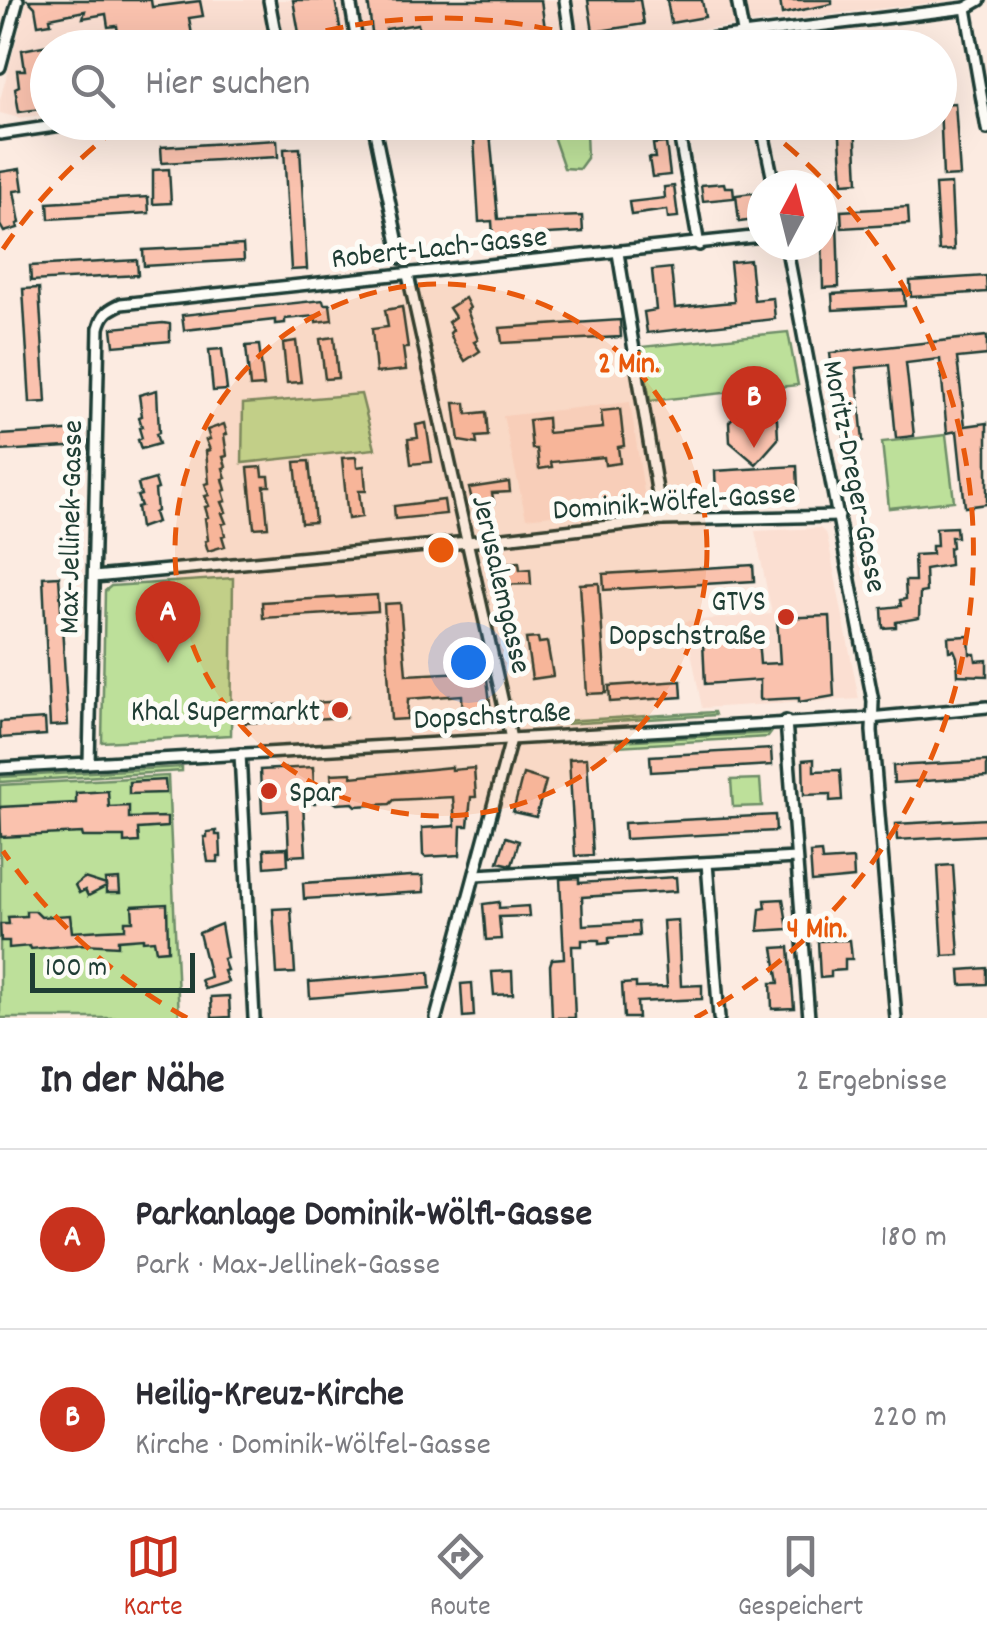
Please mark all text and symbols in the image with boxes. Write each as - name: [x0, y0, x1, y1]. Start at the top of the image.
- search box: [30, 30, 957, 140]
- icon: search: [65, 58, 120, 113]
- text: Hier suchen: [145, 58, 310, 113]
- north arrow: [747, 170, 837, 260]
- street label: Robert-Lach-Gasse: [329, 218, 549, 283]
- text: 2 Min.: [598, 345, 660, 388]
- street label: Moritz-Dreger-Gasse: [808, 357, 895, 597]
- pin: B: [722, 366, 786, 448]
- street label: Max-Jellinek-Gasse: [50, 420, 97, 635]
- street label: Dominik-Wölfel-Gasse: [551, 475, 797, 534]
- street label: Jerusalemgasse: [457, 492, 540, 678]
- centre of rings: [423, 532, 459, 568]
- pin: A: [136, 580, 200, 663]
- place label: GTVS Dopschstraße: [609, 583, 766, 660]
- marker: GTVS Dopschstraße: [775, 606, 797, 628]
- your location: [443, 637, 494, 688]
- place label: Khal Supermarkt: [131, 693, 320, 736]
- street label: Dopschstraße: [412, 693, 572, 744]
- marker: Khal Supermarkt: [329, 699, 351, 721]
- place label: Spar: [289, 774, 341, 817]
- marker: Spar: [258, 780, 280, 802]
- text: 4 Min.: [786, 910, 848, 953]
- scale bar: [30, 948, 195, 993]
- text: 100 m: [45, 950, 107, 990]
- text: In der Nähe: [40, 1053, 225, 1113]
- text: 2 Ergebnisse: [796, 1060, 947, 1106]
- text: Parkanlage Dominik-Wölfl-Gasse: [135, 1189, 592, 1244]
- text: A: [64, 1216, 81, 1262]
- text: 180 m: [880, 1216, 947, 1262]
- text: Park · Max-Jellinek-Gasse: [135, 1244, 440, 1290]
- text: Heilig-Kreuz-Kirche: [135, 1369, 404, 1424]
- text: B: [65, 1396, 80, 1442]
- text: 220 m: [872, 1396, 947, 1442]
- text: Kirche · Dominik-Wölfel-Gasse: [135, 1424, 491, 1470]
- tab: Karte: [124, 1529, 183, 1629]
- tab: Route: [430, 1529, 491, 1629]
- tab: Gespeichert: [738, 1529, 863, 1629]

